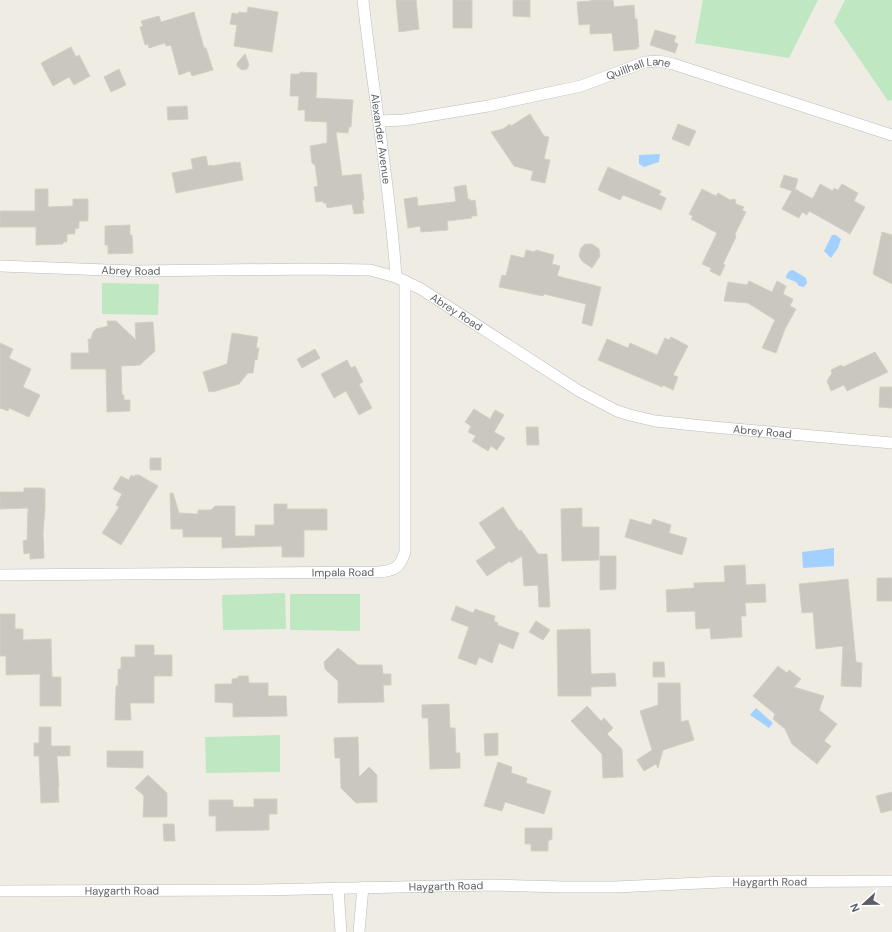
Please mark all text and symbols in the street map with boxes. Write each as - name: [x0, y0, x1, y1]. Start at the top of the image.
- street label: Quillhall Lane: [604, 54, 672, 83]
- street label: Alexander Avenue: [368, 93, 394, 185]
- street label: Abrey Road: [101, 263, 160, 278]
- street label: Abrey Road: [428, 290, 485, 334]
- street label: Abrey Road: [732, 422, 792, 441]
- street label: Impala Road: [312, 565, 374, 580]
- street label: Haygarth Road: [732, 875, 807, 889]
- street label: Haygarth Road: [409, 878, 483, 894]
- street label: Haygarth Road: [85, 883, 159, 898]
- north arrow: [844, 884, 884, 924]
- text: N: [847, 901, 863, 914]

